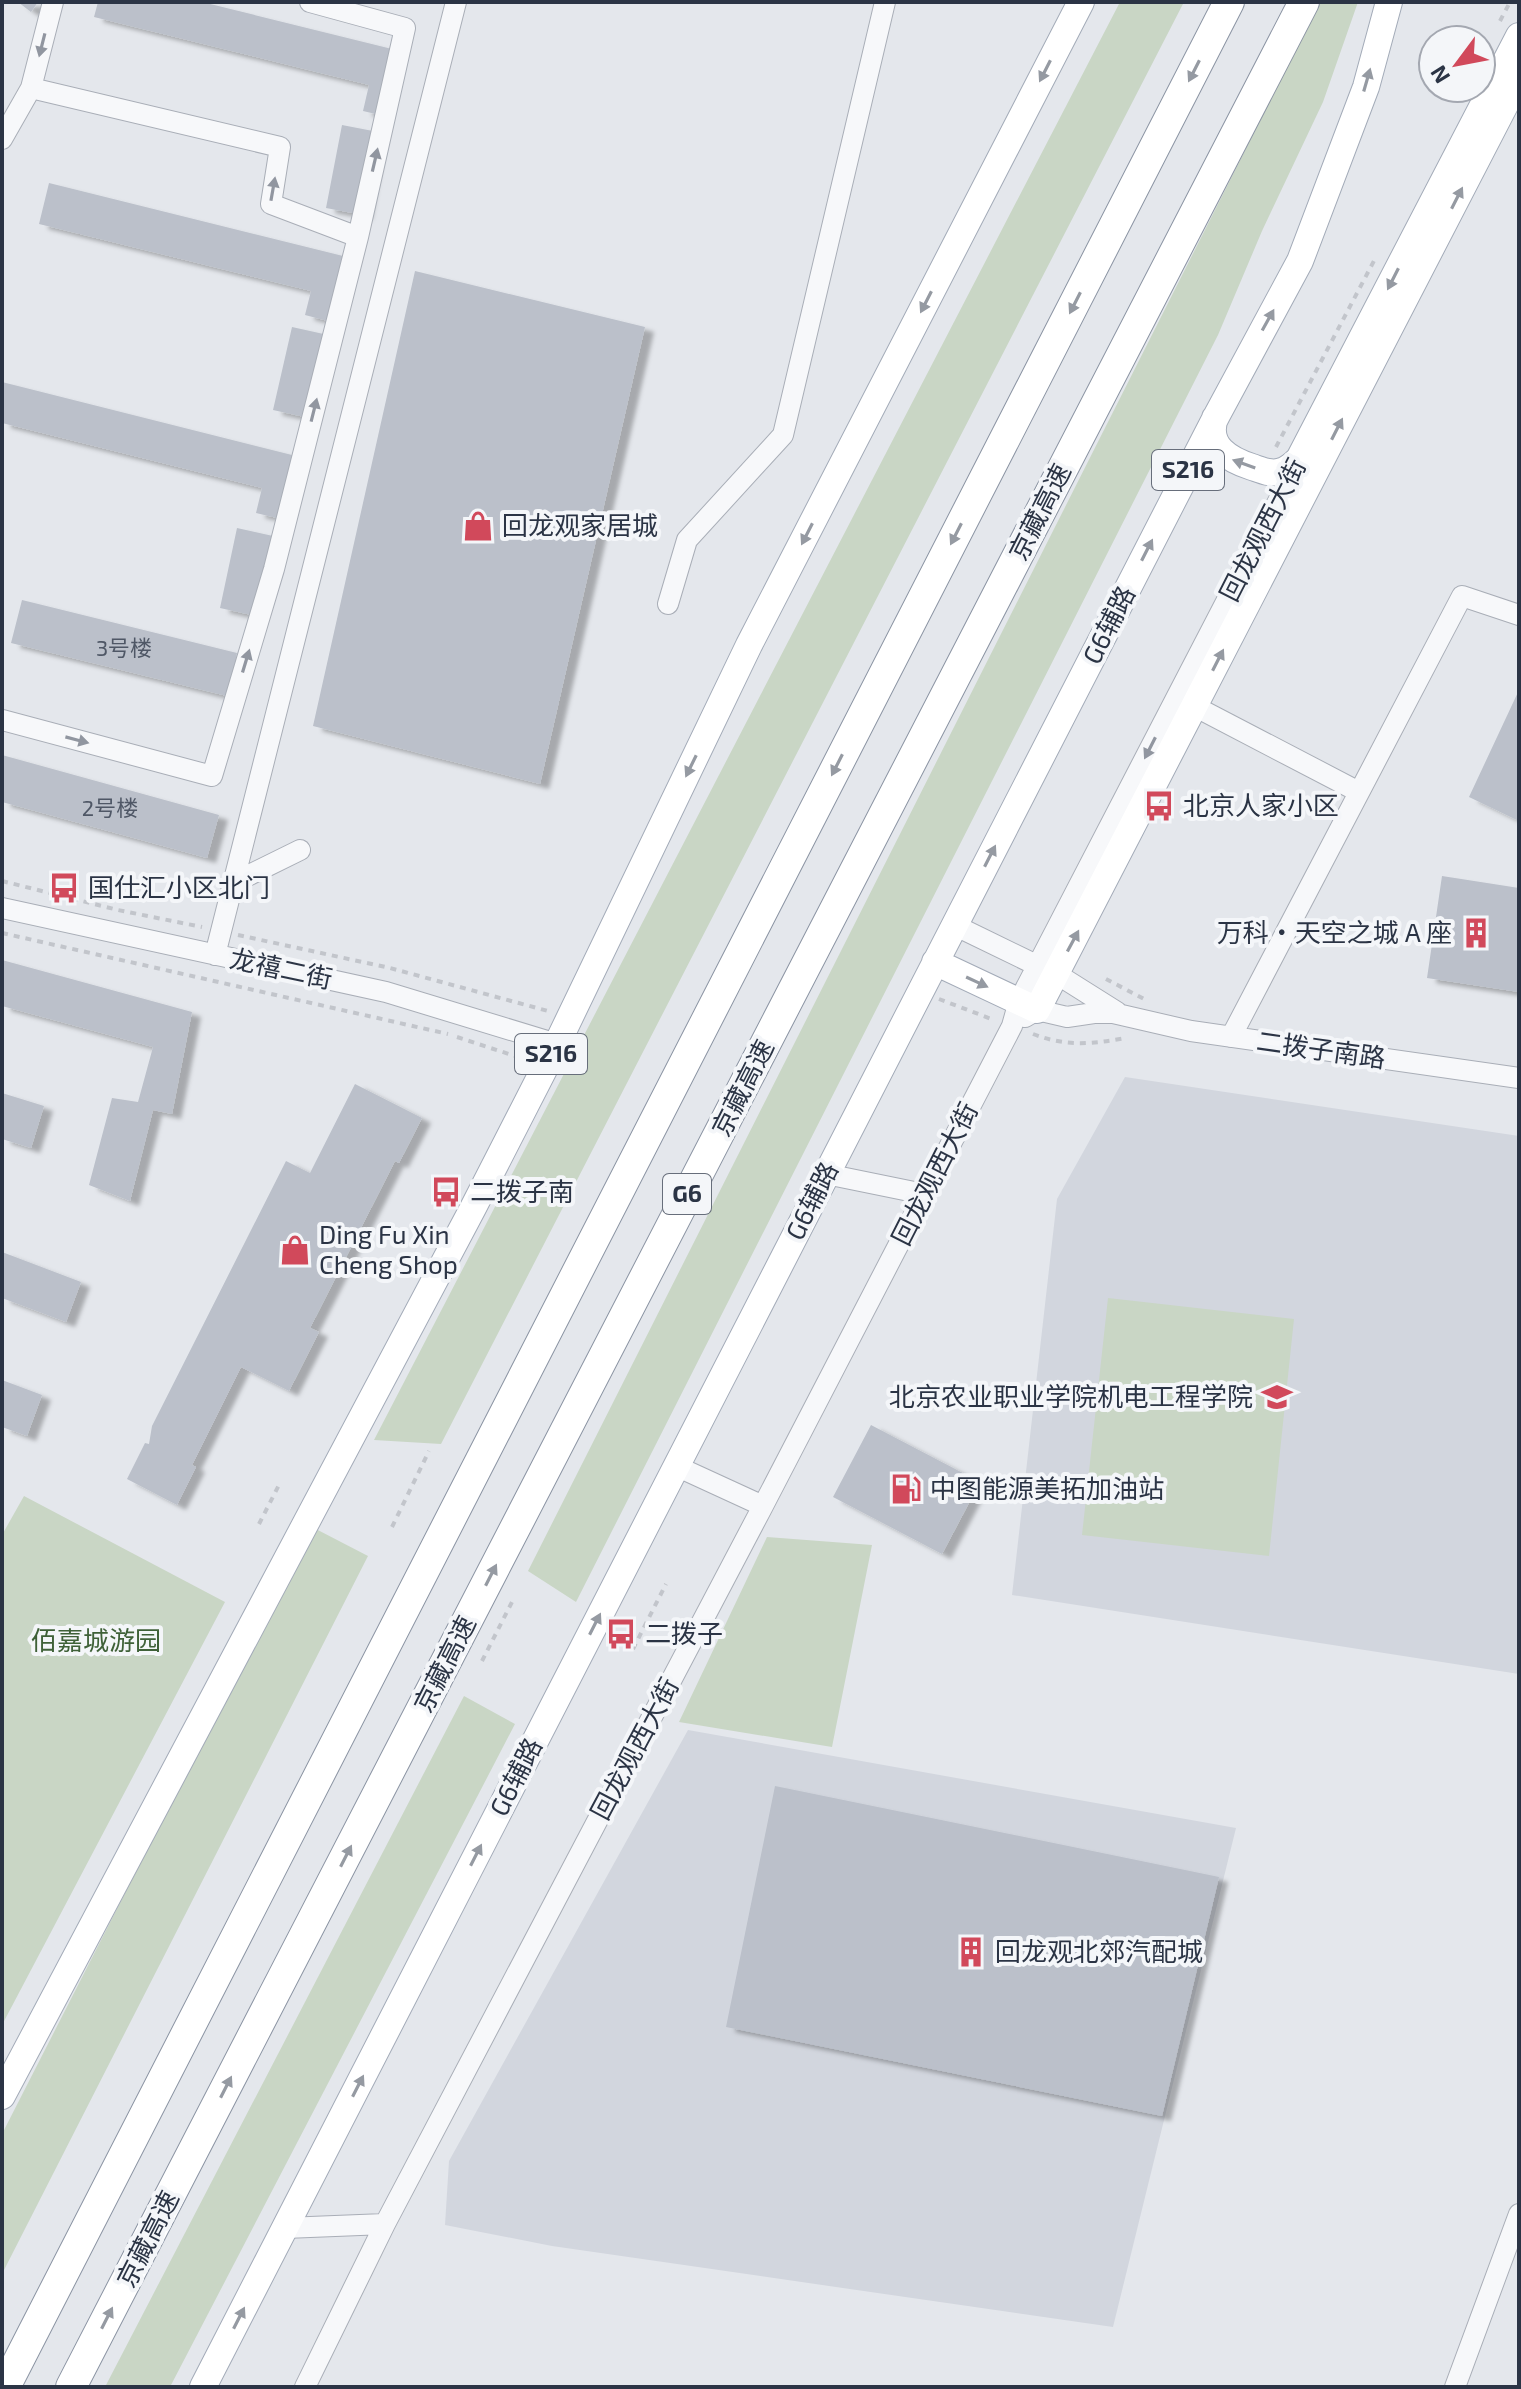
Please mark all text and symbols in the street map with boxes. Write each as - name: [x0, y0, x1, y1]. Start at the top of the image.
- north arrow: [1417, 24, 1497, 104]
- one-way arrow: [35, 33, 47, 58]
- one-way arrow: [1038, 60, 1051, 83]
- one-way arrow: [1187, 60, 1200, 83]
- text: N: [1424, 62, 1454, 89]
- one-way arrow: [1361, 67, 1374, 91]
- one-way arrow: [369, 148, 382, 173]
- one-way arrow: [267, 176, 280, 201]
- one-way arrow: [1450, 187, 1463, 210]
- one-way arrow: [1386, 268, 1399, 291]
- one-way arrow: [919, 291, 932, 314]
- one-way arrow: [1068, 291, 1081, 314]
- one-way arrow: [1262, 308, 1275, 331]
- one-way arrow: [309, 397, 321, 422]
- one-way arrow: [1330, 418, 1344, 440]
- road number: S216: [1152, 450, 1224, 490]
- street label: 回龙观西大街: [1212, 453, 1311, 606]
- one-way arrow: [1232, 457, 1256, 470]
- street label: 京藏高速: [1001, 458, 1076, 565]
- shop icon: 回龙观家居城: [461, 509, 495, 543]
- place label: 回龙观家居城: [502, 509, 658, 540]
- one-way arrow: [800, 522, 813, 545]
- one-way arrow: [950, 523, 964, 545]
- one-way arrow: [1141, 538, 1154, 561]
- street label: G6辅路: [1075, 580, 1140, 668]
- house number: 3号楼: [96, 634, 152, 660]
- one-way arrow: [240, 648, 253, 672]
- one-way arrow: [1211, 648, 1224, 671]
- one-way arrow: [65, 735, 90, 747]
- one-way arrow: [1144, 736, 1157, 759]
- one-way arrow: [831, 754, 844, 777]
- one-way arrow: [684, 755, 698, 778]
- bus stop icon: 北京人家小区: [1142, 789, 1176, 823]
- place label: 北京人家小区: [1183, 789, 1339, 820]
- house number: 2号楼: [82, 794, 138, 820]
- one-way arrow: [983, 844, 997, 867]
- bus stop icon: 国仕汇小区北门: [47, 871, 81, 905]
- place label: 国仕汇小区北门: [88, 871, 270, 902]
- place label: 万科・天空之城 A 座: [1217, 916, 1452, 947]
- building icon: 万科・天空之城 A 座: [1459, 916, 1493, 950]
- one-way arrow: [1066, 929, 1079, 952]
- street label: 龙禧二街: [227, 942, 335, 994]
- one-way arrow: [965, 975, 989, 989]
- street label: 二拨子南路: [1255, 1024, 1388, 1073]
- road number: S216: [515, 1034, 587, 1074]
- street label: 京藏高速: [704, 1034, 779, 1141]
- street label: 回龙观西大街: [884, 1097, 983, 1250]
- street label: G6辅路: [778, 1156, 843, 1244]
- road number: G6: [663, 1174, 711, 1214]
- bus stop icon: 二拨子南: [429, 1175, 463, 1209]
- place label: 二拨子南: [470, 1175, 574, 1206]
- place label: Ding Fu Xin Cheng Shop: [319, 1218, 458, 1279]
- shop icon: Ding Fu Xin Cheng Shop: [278, 1233, 312, 1267]
- place label: 北京农业职业学院机电工程学院: [889, 1380, 1253, 1411]
- school or university icon: 北京农业职业学院机电工程学院: [1260, 1380, 1294, 1414]
- fuel station icon: 中图能源美拓加油站: [889, 1472, 923, 1506]
- place label: 中图能源美拓加油站: [930, 1472, 1164, 1503]
- one-way arrow: [483, 1564, 497, 1586]
- street label: 京藏高速: [406, 1610, 481, 1717]
- one-way arrow: [589, 1612, 602, 1635]
- bus stop icon: 二拨子: [604, 1617, 638, 1651]
- place label: 二拨子: [645, 1617, 723, 1648]
- park label: 佰嘉城游园: [31, 1624, 161, 1655]
- street label: 回龙观西大街: [583, 1672, 684, 1824]
- street label: G6辅路: [482, 1732, 547, 1820]
- one-way arrow: [339, 1844, 352, 1867]
- one-way arrow: [469, 1844, 483, 1866]
- building icon: 回龙观北郊汽配城: [954, 1935, 988, 1969]
- place label: 回龙观北郊汽配城: [995, 1935, 1203, 1966]
- one-way arrow: [220, 2075, 233, 2098]
- one-way arrow: [351, 2075, 364, 2098]
- street label: 京藏高速: [109, 2185, 184, 2292]
- one-way arrow: [100, 2306, 114, 2329]
- one-way arrow: [232, 2306, 245, 2329]

